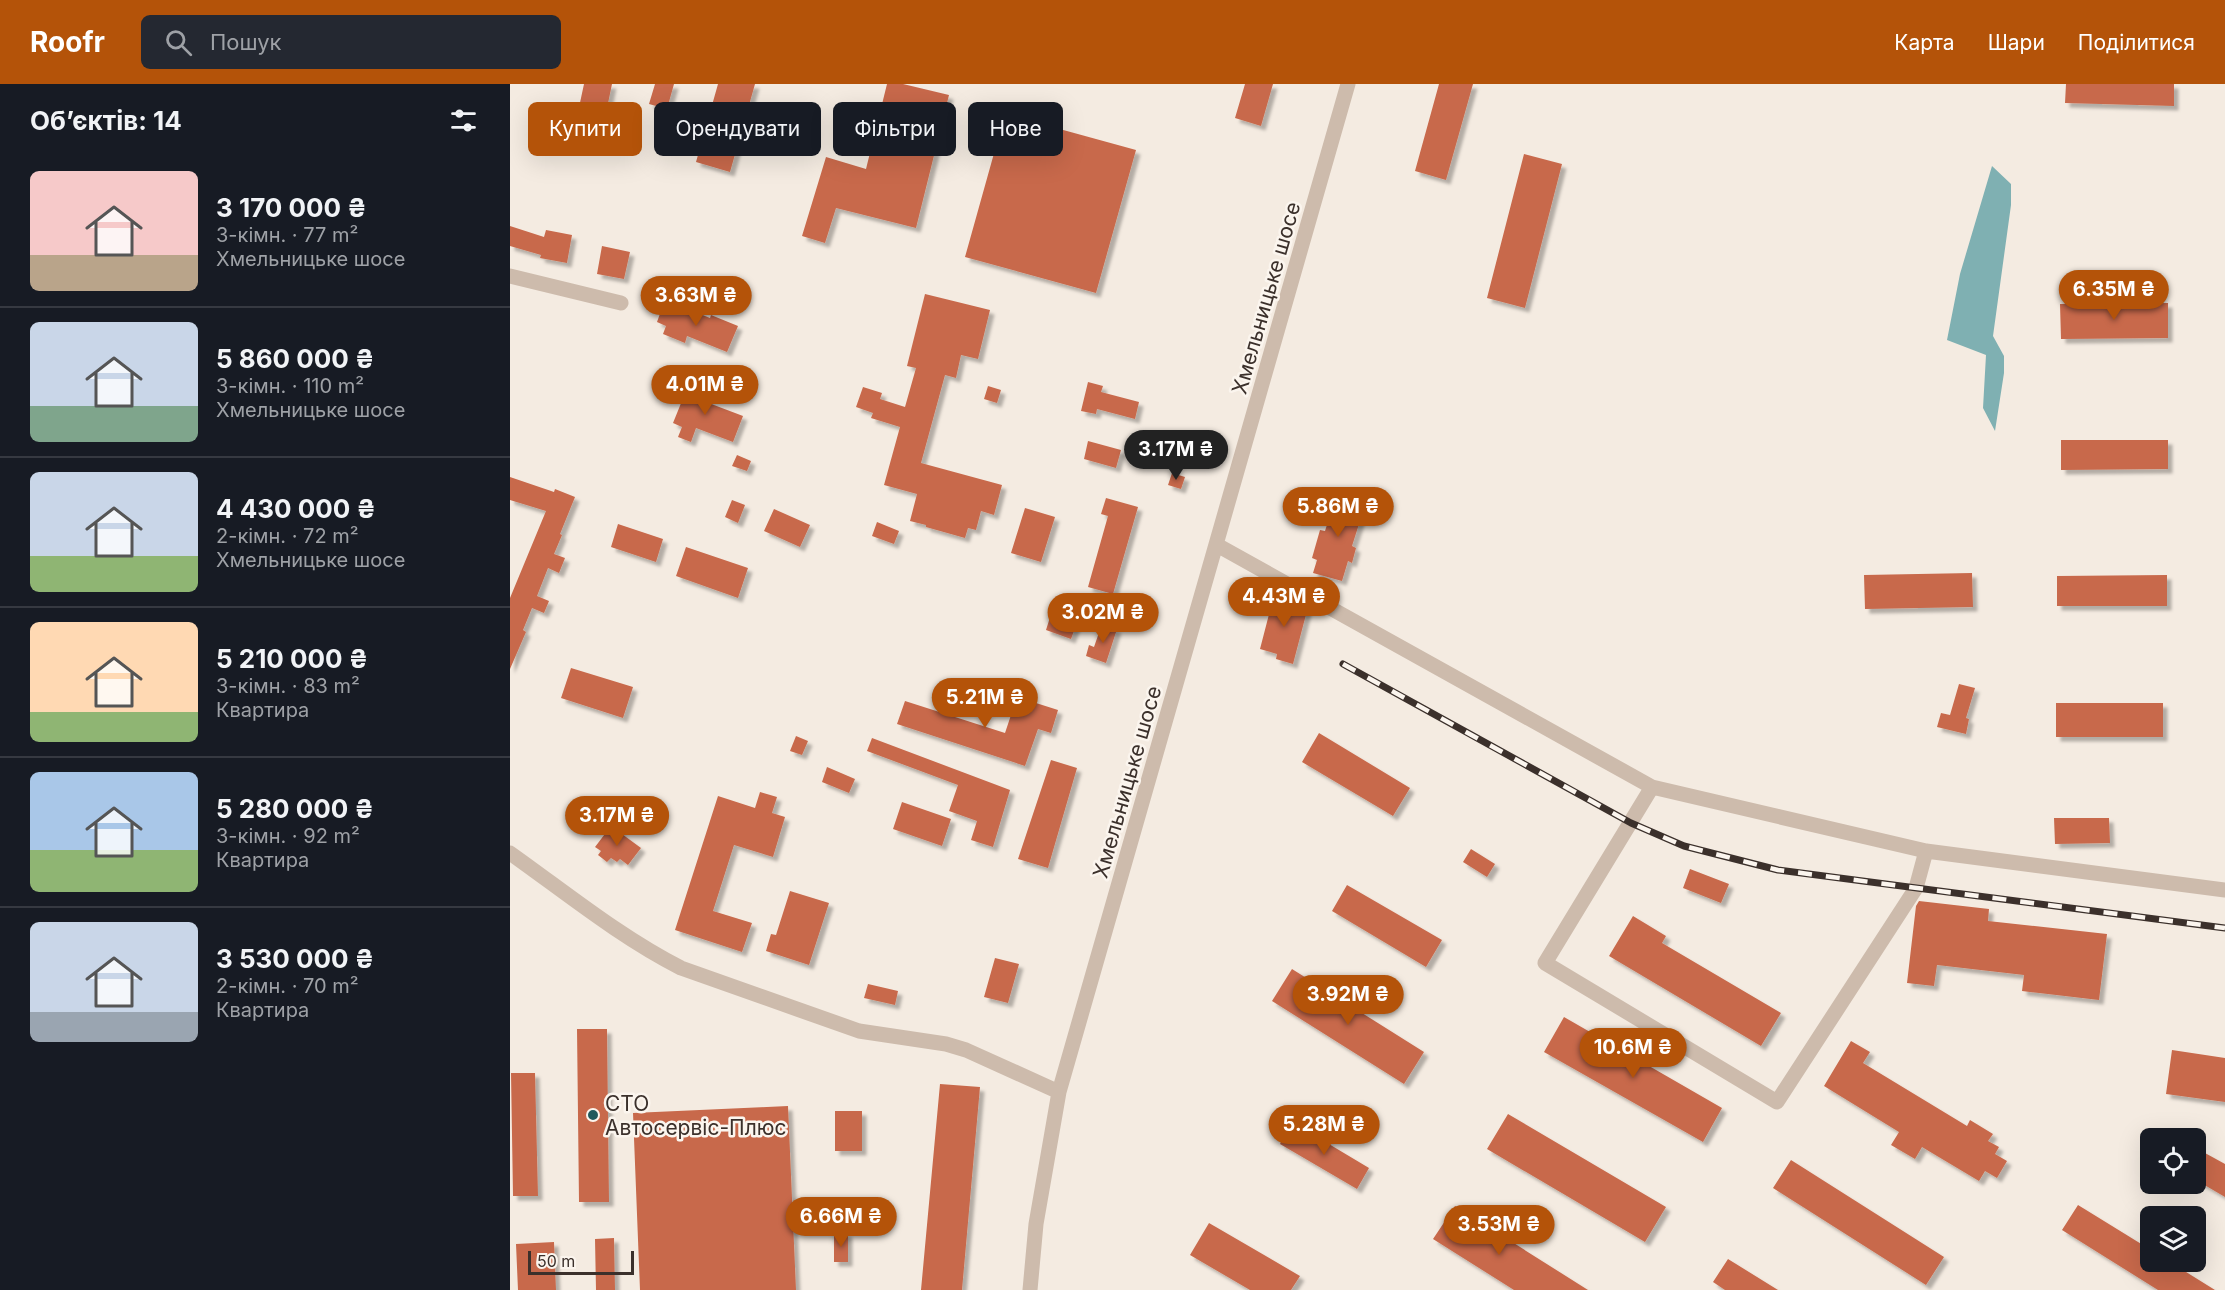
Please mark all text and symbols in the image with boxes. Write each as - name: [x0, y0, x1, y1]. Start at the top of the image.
- search box: [141, 15, 561, 69]
- text: Roofr: [30, 25, 105, 59]
- icon: search: [162, 26, 195, 59]
- text: Пошук: [210, 29, 282, 55]
- text: Карта: [1894, 30, 1955, 55]
- text: Шари: [1988, 30, 2045, 55]
- text: Поділитися: [2078, 30, 2195, 55]
- chip: Купити: [528, 102, 642, 156]
- chip: Орендувати: [654, 102, 821, 156]
- chip: Фільтри: [833, 102, 956, 156]
- chip: Нове: [968, 102, 1063, 156]
- icon: filters: [447, 104, 480, 137]
- text: Об’єктів: 14: [30, 105, 182, 136]
- text: 3 170 000 ₴: [216, 192, 367, 223]
- icon: home: [78, 195, 150, 267]
- street label: Хмельницьке шосе: [1227, 199, 1305, 397]
- text: 3-кімн. · 77 m²: [216, 223, 358, 247]
- text: Хмельницьке шосе: [216, 247, 405, 271]
- pin: 6.35M ₴: [2059, 270, 2169, 321]
- pin: 3.63M ₴: [641, 276, 751, 327]
- text: 6.35M ₴: [2073, 277, 2155, 301]
- text: 3.63M ₴: [655, 283, 737, 307]
- text: 5 860 000 ₴: [216, 343, 374, 374]
- icon: home: [78, 346, 150, 418]
- pin: 4.01M ₴: [650, 365, 760, 416]
- text: 4.01M ₴: [665, 372, 745, 396]
- text: 3-кімн. · 110 m²: [216, 374, 364, 398]
- text: Хмельницьке шосе: [216, 398, 405, 422]
- pin: 3.17M ₴: [1121, 430, 1231, 481]
- text: 3.17M ₴: [1138, 437, 1214, 461]
- pin: 5.86M ₴: [1283, 487, 1393, 538]
- text: 4 430 000 ₴: [216, 493, 376, 524]
- text: 5.86M ₴: [1297, 494, 1379, 518]
- icon: home: [78, 496, 150, 568]
- text: 2-кімн. · 72 m²: [216, 524, 359, 548]
- text: Хмельницьке шосе: [216, 548, 405, 572]
- pin: 4.43M ₴: [1229, 577, 1339, 628]
- text: 4.43M ₴: [1242, 584, 1326, 608]
- pin: 3.02M ₴: [1048, 593, 1158, 644]
- text: 3.02M ₴: [1062, 600, 1144, 624]
- text: 5 210 000 ₴: [216, 643, 368, 674]
- icon: home: [78, 646, 150, 718]
- text: 3-кімн. · 83 m²: [216, 674, 360, 698]
- pin: 5.21M ₴: [930, 678, 1040, 729]
- street label: Хмельницьке шосе: [1088, 683, 1166, 881]
- text: 5.21M ₴: [946, 685, 1024, 709]
- text: Квартира: [216, 698, 309, 722]
- text: 5 280 000 ₴: [216, 793, 374, 824]
- icon: home: [78, 796, 150, 868]
- pin: 3.17M ₴: [562, 796, 672, 847]
- text: 3.17M ₴: [579, 803, 655, 827]
- text: 3-кімн. · 92 m²: [216, 824, 360, 848]
- text: Квартира: [216, 848, 309, 872]
- text: 3 530 000 ₴: [216, 943, 374, 974]
- icon: home: [78, 946, 150, 1018]
- text: 2-кімн. · 70 m²: [216, 974, 359, 998]
- pin: 3.92M ₴: [1293, 975, 1403, 1026]
- text: 3.92M ₴: [1307, 982, 1389, 1006]
- text: Квартира: [216, 998, 309, 1022]
- pin: 10.6M ₴: [1578, 1028, 1688, 1079]
- text: 10.6M ₴: [1594, 1035, 1672, 1059]
- place label: СТО Автосервіс-Плюс: [605, 1091, 786, 1140]
- pin: 5.28M ₴: [1269, 1105, 1379, 1156]
- marker: СТО Автосервіс-Плюс: [586, 1108, 600, 1122]
- text: 5.28M ₴: [1283, 1112, 1365, 1136]
- map controls: [2140, 1128, 2206, 1272]
- button: locate: [2140, 1128, 2206, 1194]
- pin: 6.66M ₴: [786, 1197, 896, 1248]
- text: 6.66M ₴: [800, 1204, 882, 1228]
- pin: 3.53M ₴: [1444, 1205, 1554, 1256]
- button: layers: [2140, 1206, 2206, 1272]
- text: 3.53M ₴: [1458, 1212, 1540, 1236]
- scale bar: [528, 1248, 634, 1276]
- text: 50 m: [537, 1251, 575, 1271]

